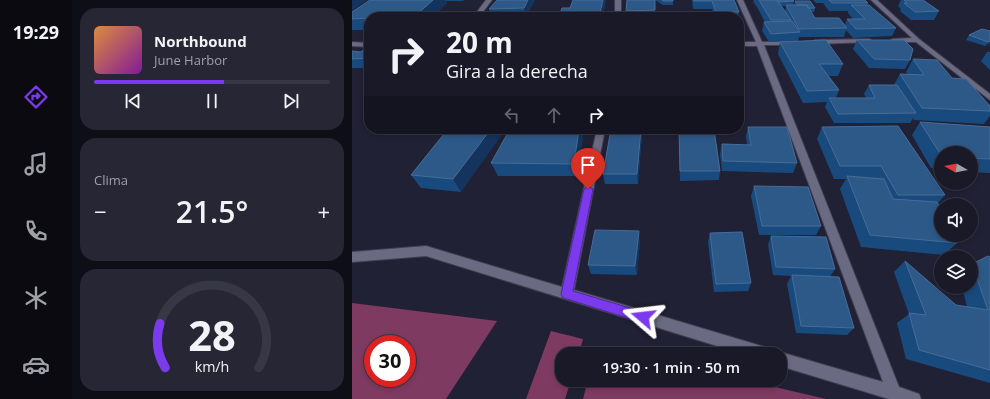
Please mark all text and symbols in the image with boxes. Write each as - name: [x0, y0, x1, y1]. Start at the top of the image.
- text: 19:29: [13, 20, 59, 44]
- text: 20 m: [446, 23, 513, 61]
- icon: right: [380, 28, 432, 80]
- text: Northbound: [154, 31, 247, 51]
- text: June Harbor: [154, 51, 227, 69]
- text: Gira a la derecha: [446, 59, 588, 83]
- icon: directions: [22, 83, 50, 111]
- icon: previous: [122, 90, 144, 112]
- icon: pause: [201, 90, 223, 112]
- icon: next: [280, 90, 302, 112]
- icon: left: [501, 104, 523, 126]
- icon: ahead: [543, 104, 565, 126]
- icon: right: [585, 104, 607, 126]
- north arrow: [934, 146, 978, 190]
- map controls: [934, 146, 978, 294]
- pin: [571, 148, 605, 189]
- icon: music: [22, 150, 50, 178]
- icon: arrive: [577, 154, 599, 176]
- text: Clima: [94, 171, 128, 189]
- text: 21.5°: [176, 191, 248, 232]
- text: −: [94, 196, 107, 226]
- text: +: [317, 196, 330, 226]
- button: sound: [934, 198, 978, 242]
- icon: phone: [22, 217, 50, 245]
- button: layers: [934, 250, 978, 294]
- icon: climate: [22, 284, 50, 312]
- position arrow: [622, 296, 664, 338]
- text: 28: [188, 307, 236, 363]
- speed limit sign: 30: [364, 335, 416, 387]
- icon: car: [22, 351, 50, 379]
- text: km/h: [195, 356, 229, 375]
- text: 19:30 · 1 min · 50 m: [602, 357, 740, 377]

